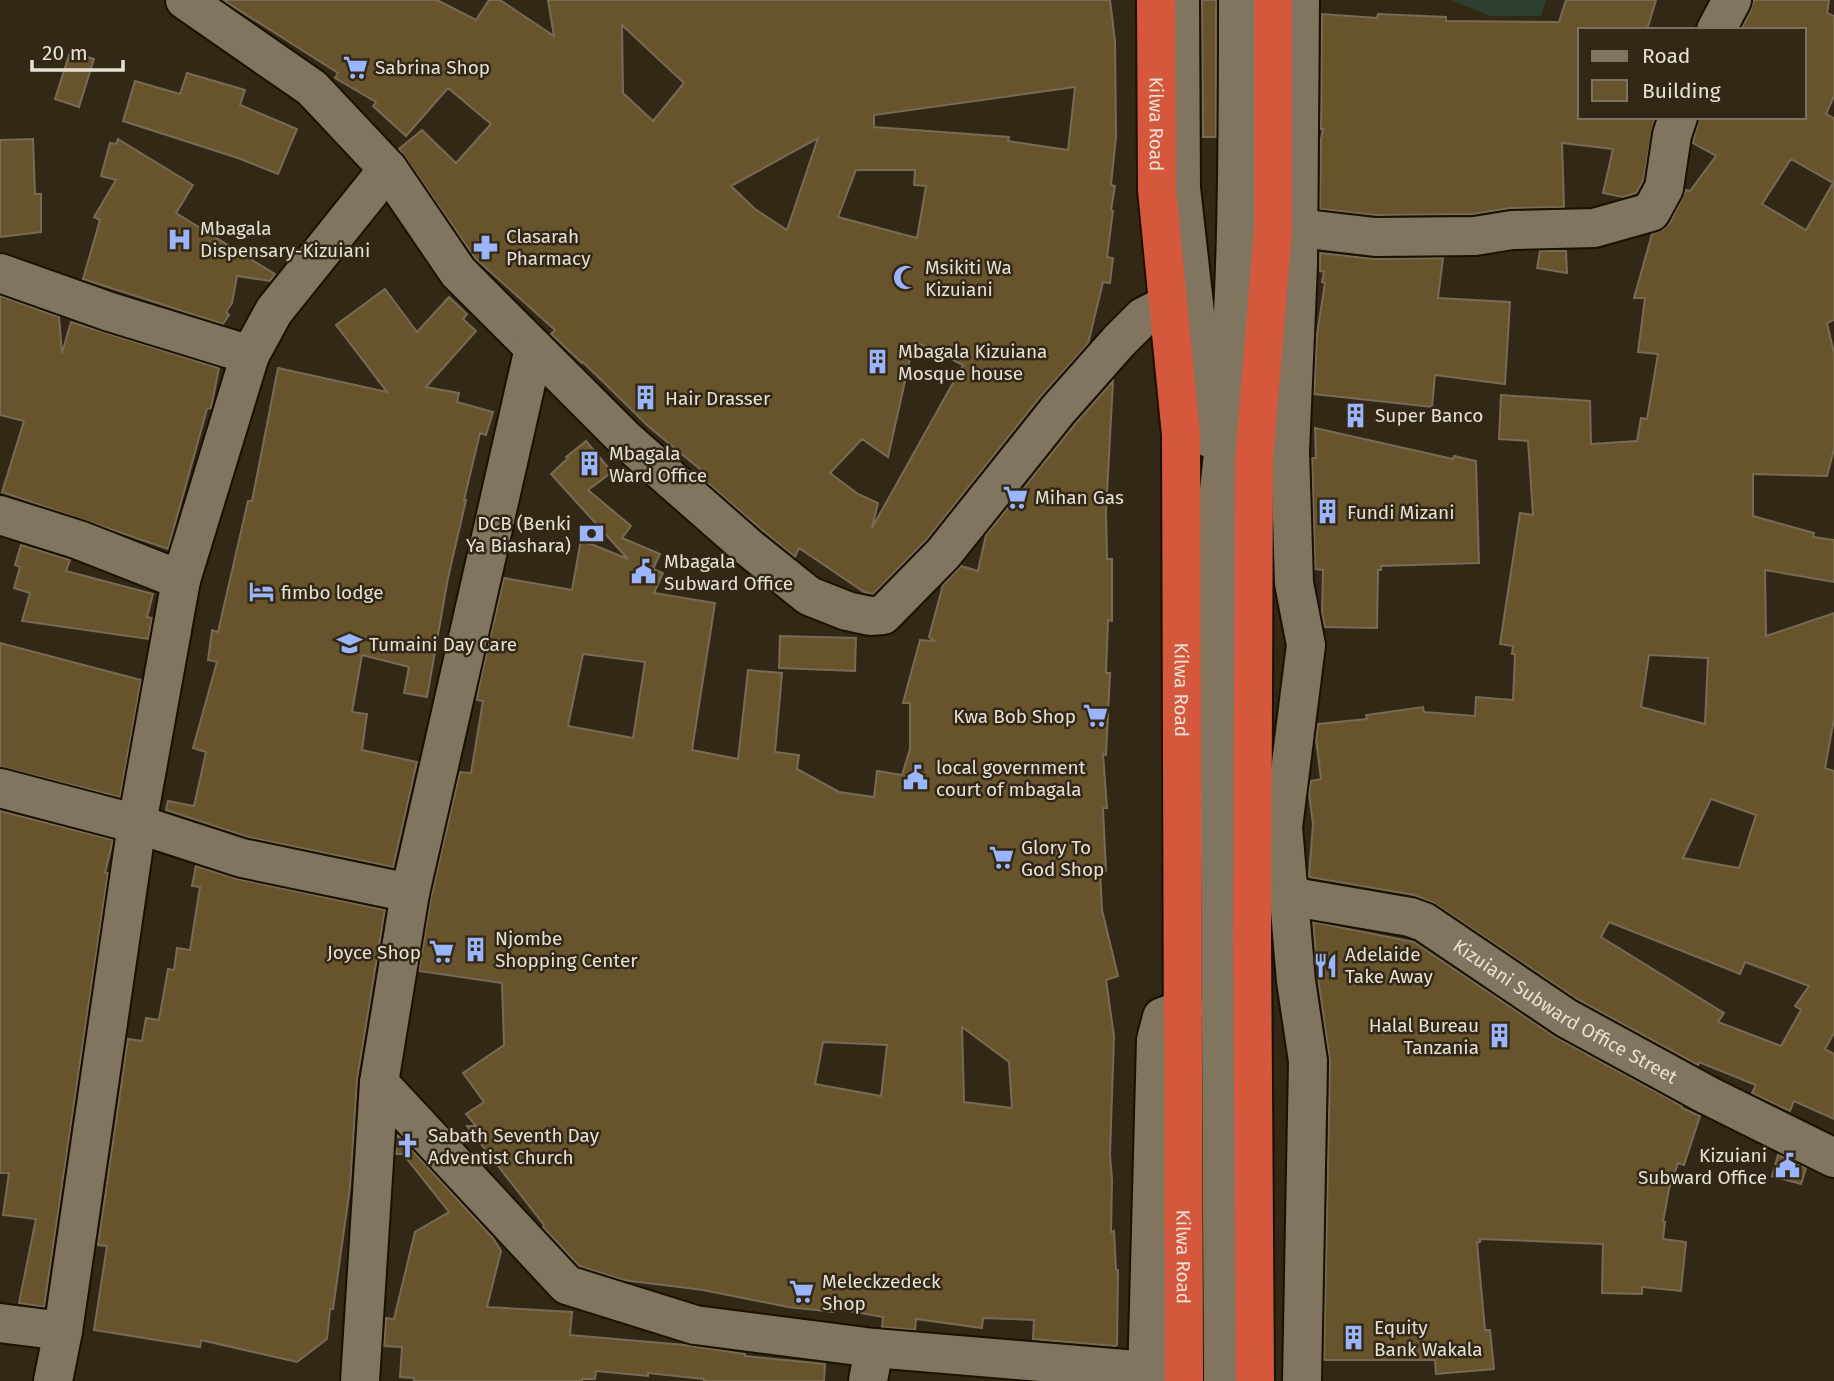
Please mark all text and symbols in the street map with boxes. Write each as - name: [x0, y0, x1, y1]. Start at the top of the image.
- scale bar: [32, 28, 122, 72]
- legend: [1578, 28, 1806, 119]
- text: 20 m: [42, 40, 88, 66]
- text: Road: [1642, 43, 1690, 69]
- supermarket icon: Sabrina Shop: [341, 53, 369, 81]
- place label: Sabrina Shop: [375, 56, 490, 79]
- street label: Kilwa Road: [1145, 77, 1168, 171]
- text: Building: [1642, 78, 1721, 104]
- place label: Mbagala Dispensary-Kizuiani: [200, 217, 370, 262]
- hospital icon: Mbagala Dispensary-Kizuiani: [166, 225, 194, 253]
- place label: Clasarah Pharmacy: [506, 225, 591, 270]
- pharmacy icon: Clasarah Pharmacy: [472, 233, 500, 261]
- place label: Msikiti Wa Kizuiani: [925, 256, 1012, 301]
- mosque icon: Msikiti Wa Kizuiani: [891, 264, 919, 292]
- place label: Mbagala Kizuiana Mosque house: [898, 340, 1047, 385]
- building icon: Mbagala Kizuiana Mosque house: [864, 348, 892, 376]
- building icon: Hair Drasser: [631, 384, 659, 412]
- place label: Hair Drasser: [665, 387, 771, 410]
- building icon: Super Banco: [1341, 401, 1369, 429]
- place label: Super Banco: [1375, 404, 1483, 427]
- place label: Mbagala Ward Office: [609, 442, 707, 487]
- building icon: Mbagala Ward Office: [575, 450, 603, 478]
- supermarket icon: Mihan Gas: [1001, 483, 1029, 511]
- place label: Mihan Gas: [1035, 486, 1124, 509]
- building icon: Fundi Mizani: [1313, 498, 1341, 526]
- place label: Fundi Mizani: [1347, 501, 1455, 524]
- place label: DCB (Benki Ya Biashara): [466, 512, 571, 557]
- bank icon: DCB (Benki Ya Biashara): [577, 520, 605, 548]
- place label: Mbagala Subward Office: [664, 550, 793, 595]
- public building icon: Mbagala Subward Office: [630, 558, 658, 586]
- hotel icon: fimbo lodge: [247, 578, 275, 606]
- place label: fimbo lodge: [281, 581, 384, 604]
- school or university icon: Tumaini Day Care: [335, 630, 363, 658]
- place label: Tumaini Day Care: [369, 633, 517, 656]
- street label: Kilwa Road: [1170, 642, 1193, 737]
- supermarket icon: Kwa Bob Shop: [1082, 702, 1110, 730]
- place label: Kwa Bob Shop: [953, 705, 1076, 728]
- place label: local government court of mbagala: [936, 756, 1086, 801]
- public building icon: local government court of mbagala: [902, 764, 930, 792]
- place label: Glory To God Shop: [1021, 836, 1104, 881]
- supermarket icon: Glory To God Shop: [987, 844, 1015, 872]
- place label: Njombe Shopping Center: [495, 927, 638, 972]
- street label: Kizuiani Subward Office Street: [1449, 934, 1682, 1088]
- building icon: Njombe Shopping Center: [461, 935, 489, 963]
- supermarket icon: Joyce Shop: [427, 938, 455, 966]
- place label: Joyce Shop: [327, 941, 421, 964]
- place label: Adelaide Take Away: [1345, 943, 1433, 988]
- restaurant icon: Adelaide Take Away: [1311, 951, 1339, 979]
- place label: Halal Bureau Tanzania: [1369, 1014, 1479, 1059]
- building icon: Halal Bureau Tanzania: [1485, 1022, 1513, 1050]
- place label: Sabath Seventh Day Adventist Church: [428, 1124, 600, 1169]
- church icon: Sabath Seventh Day Adventist Church: [394, 1132, 422, 1160]
- place label: Kizuiani Subward Office: [1638, 1144, 1767, 1189]
- public building icon: Kizuiani Subward Office: [1773, 1152, 1801, 1180]
- street label: Kilwa Road: [1172, 1209, 1195, 1304]
- place label: Meleckzedeck Shop: [822, 1270, 941, 1315]
- supermarket icon: Meleckzedeck Shop: [788, 1278, 816, 1306]
- place label: Equity Bank Wakala: [1374, 1316, 1483, 1361]
- building icon: Equity Bank Wakala: [1340, 1324, 1368, 1352]

